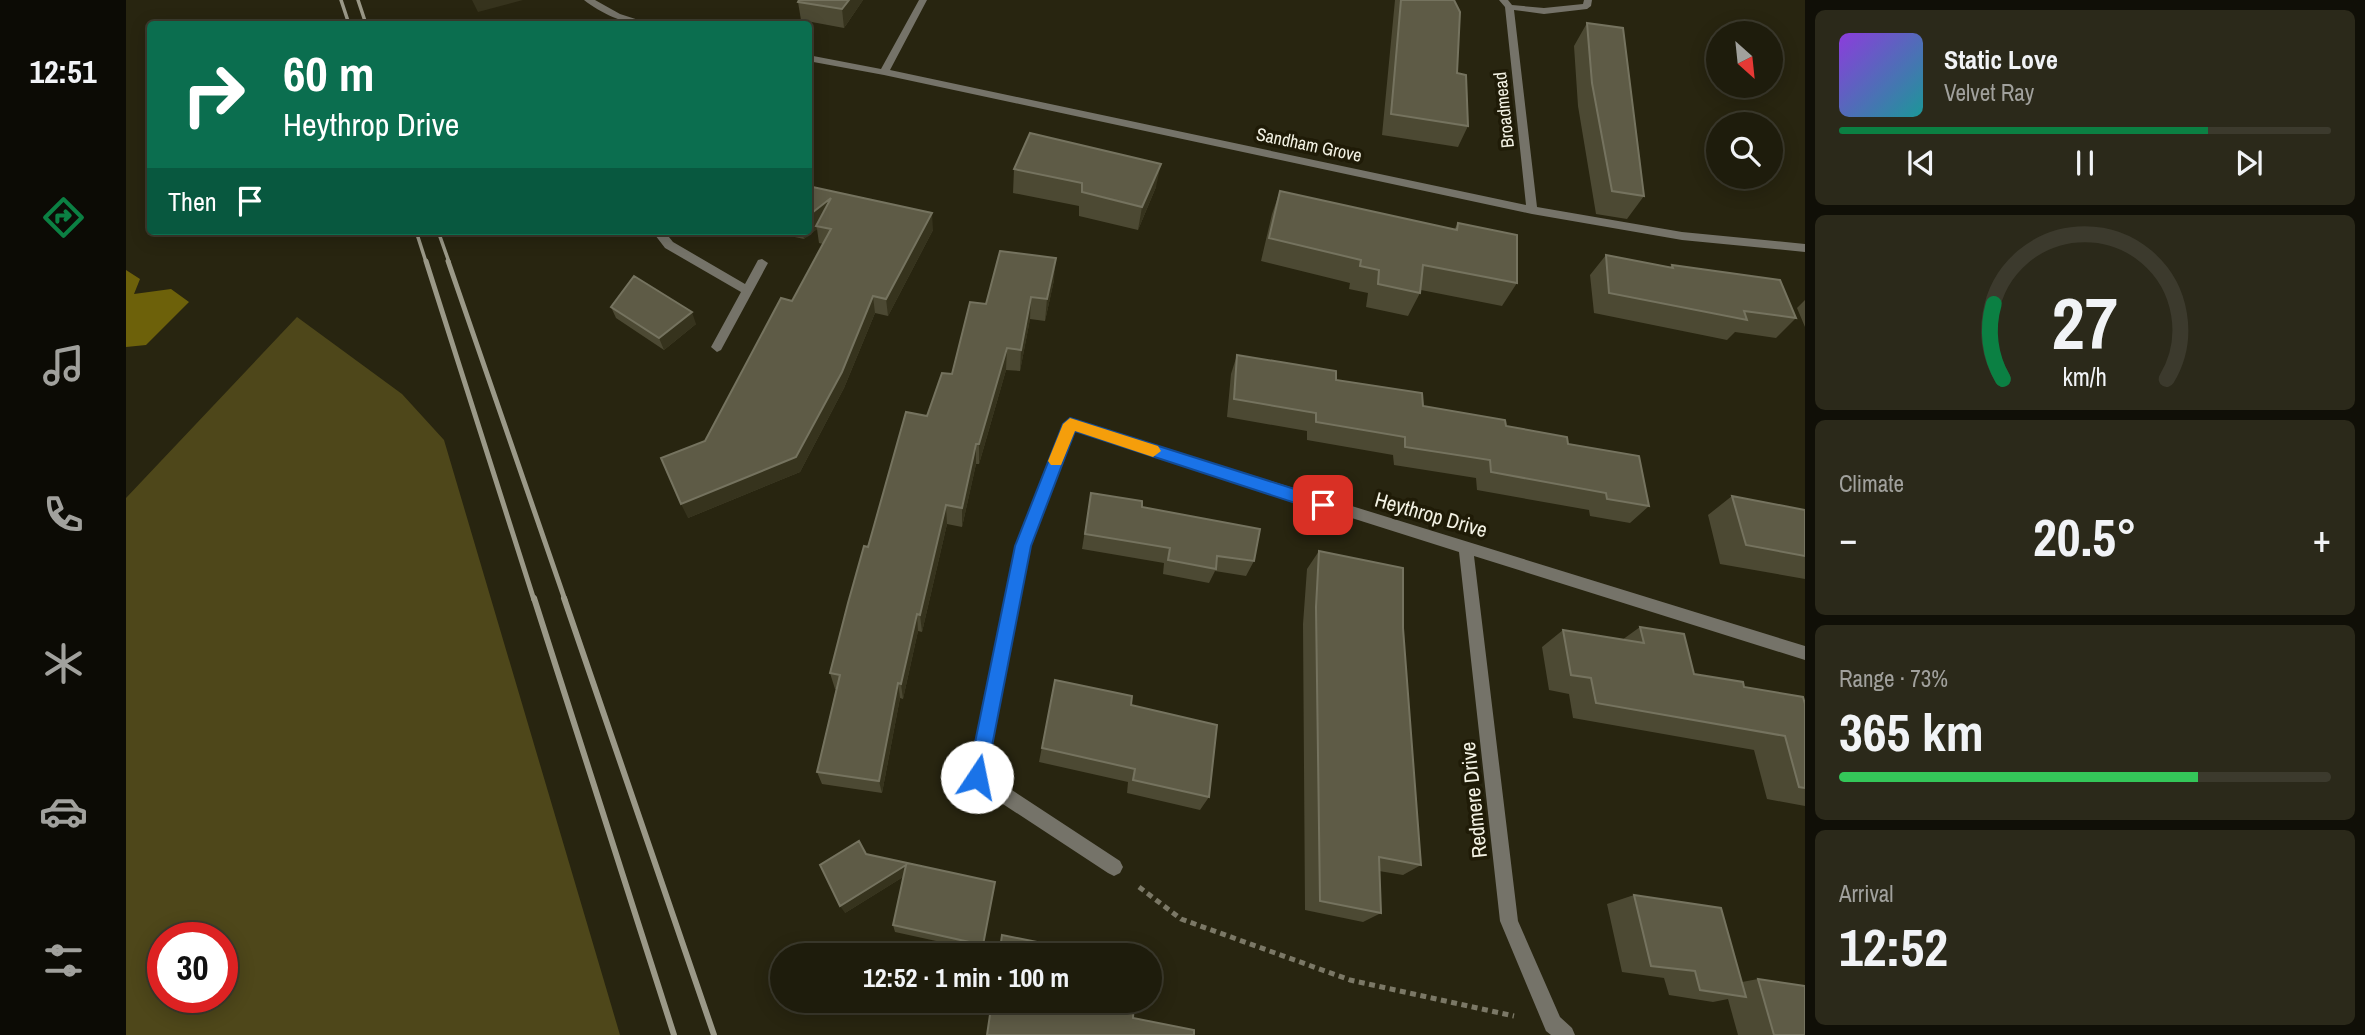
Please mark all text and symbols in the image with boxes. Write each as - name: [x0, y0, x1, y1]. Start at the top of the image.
- north arrow: [1706, 21, 1783, 98]
- map controls: [1706, 21, 1783, 189]
- text: 60 m: [283, 40, 375, 106]
- text: Static Love: [1944, 42, 2058, 77]
- icon: right: [168, 49, 259, 140]
- text: 12:51: [29, 50, 97, 93]
- street label: Broadmead: [1487, 71, 1520, 149]
- text: Velvet Ray: [1944, 77, 2034, 108]
- text: Heythrop Drive: [283, 103, 459, 146]
- button: search: [1706, 112, 1783, 189]
- street label: Sandham Grove: [1254, 121, 1364, 168]
- icon: previous: [1902, 144, 1940, 182]
- icon: pause: [2066, 144, 2104, 182]
- icon: next: [2230, 144, 2268, 182]
- icon: arrive: [231, 182, 269, 220]
- text: Then: [168, 184, 217, 219]
- icon: directions: [39, 193, 88, 242]
- text: 27: [2052, 274, 2118, 372]
- icon: music: [39, 341, 88, 390]
- text: km/h: [2063, 359, 2107, 393]
- text: Climate: [1839, 468, 1904, 499]
- pin: [1293, 475, 1353, 535]
- street label: Heythrop Drive: [1371, 485, 1491, 544]
- icon: arrive: [1304, 486, 1342, 524]
- icon: phone: [39, 490, 88, 539]
- text: 20.5°: [2033, 502, 2137, 572]
- text: −: [1839, 513, 1857, 564]
- text: +: [2313, 513, 2331, 564]
- icon: climate: [39, 639, 88, 688]
- text: Range · 73%: [1839, 663, 1948, 694]
- text: 365 km: [1839, 697, 1984, 767]
- position arrow: [940, 740, 1014, 814]
- street label: Redmere Drive: [1453, 740, 1494, 860]
- icon: car: [39, 787, 88, 836]
- text: Arrival: [1839, 878, 1894, 909]
- text: 12:52: [1839, 912, 1948, 982]
- speed limit sign: 30: [147, 922, 238, 1013]
- icon: filters: [39, 936, 88, 985]
- text: 12:52 · 1 min · 100 m: [863, 960, 1069, 995]

